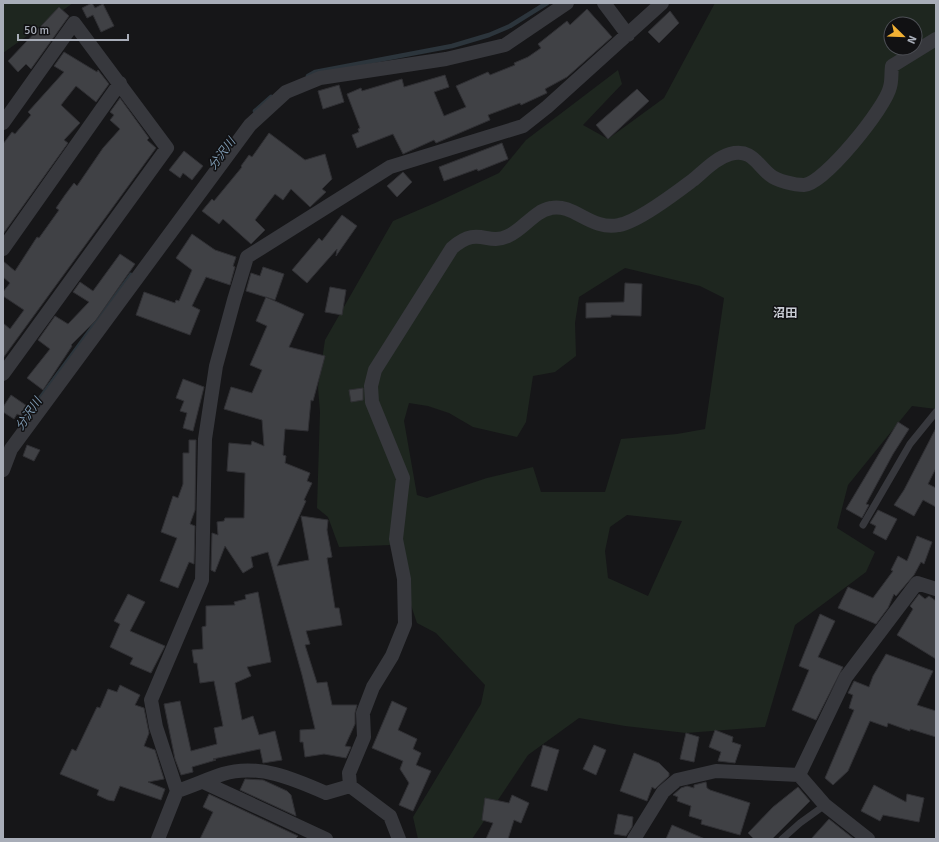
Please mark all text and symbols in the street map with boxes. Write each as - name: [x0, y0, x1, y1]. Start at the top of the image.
- scale bar: [18, 16, 128, 42]
- north arrow: [883, 16, 923, 56]
- text: 50 m: [24, 23, 49, 38]
- text: N: [904, 34, 919, 46]
- water label: 分沢川: [205, 134, 240, 173]
- district label: 沼田: [773, 306, 797, 321]
- water label: 分沢川: [13, 393, 46, 433]

